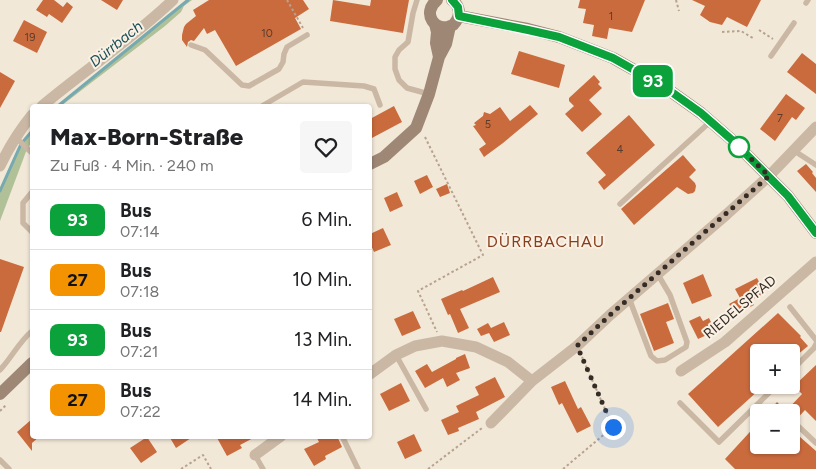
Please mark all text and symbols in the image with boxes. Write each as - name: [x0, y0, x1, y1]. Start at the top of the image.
- house number: 1: [609, 10, 613, 23]
- water label: Dürrbach: [86, 17, 146, 71]
- house number: 10: [261, 27, 273, 40]
- house number: 19: [25, 31, 35, 44]
- line badge: 93: [630, 65, 676, 97]
- text: 93: [643, 70, 663, 92]
- house number: 7: [777, 112, 783, 125]
- house number: 5: [485, 118, 491, 131]
- button: heart: [300, 121, 352, 173]
- text: Max-Born-Straße: [50, 122, 243, 151]
- unlabelled marker: [728, 136, 750, 158]
- house number: 4: [617, 143, 624, 156]
- text: Zu Fuß · 4 Min. · 240 m: [50, 156, 214, 175]
- text: Bus: [120, 199, 151, 222]
- text: 6 Min.: [302, 208, 352, 231]
- text: 93: [67, 209, 88, 231]
- text: 07:14: [120, 222, 159, 241]
- district label: DÜRRBACHAU: [487, 232, 605, 251]
- text: Bus: [120, 259, 151, 282]
- text: 10 Min.: [292, 268, 352, 291]
- text: 27: [67, 269, 88, 291]
- street label: RIEDELSPFAD: [700, 272, 780, 342]
- text: 07:18: [120, 282, 159, 301]
- text: Bus: [120, 319, 151, 342]
- text: 13 Min.: [294, 328, 352, 351]
- text: 93: [67, 329, 88, 351]
- text: 07:21: [120, 342, 158, 361]
- map controls: [750, 344, 800, 454]
- button: +: [750, 344, 800, 394]
- text: Bus: [120, 379, 151, 402]
- text: 14 Min.: [293, 388, 352, 411]
- text: 27: [67, 389, 88, 411]
- text: 07:22: [120, 402, 161, 421]
- button: −: [750, 404, 800, 454]
- your location: [601, 415, 626, 440]

